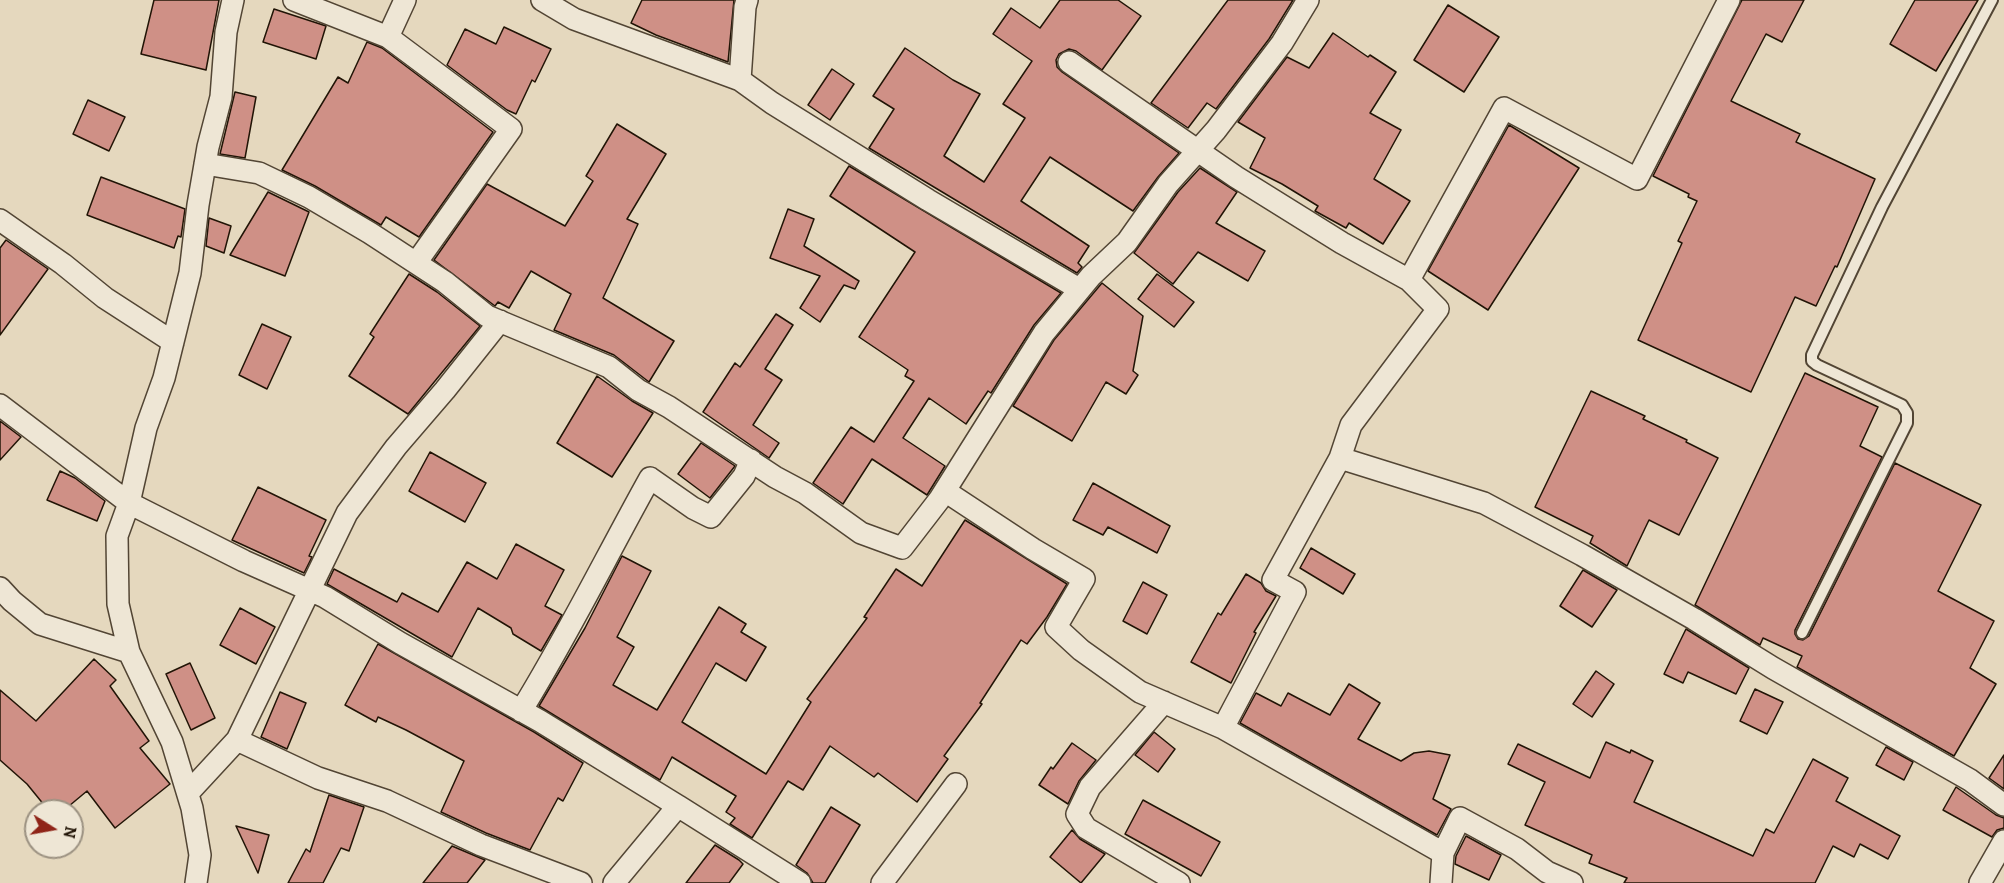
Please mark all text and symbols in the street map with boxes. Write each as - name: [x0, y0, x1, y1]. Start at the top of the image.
- north arrow: [24, 799, 84, 859]
- text: N: [58, 824, 82, 840]

